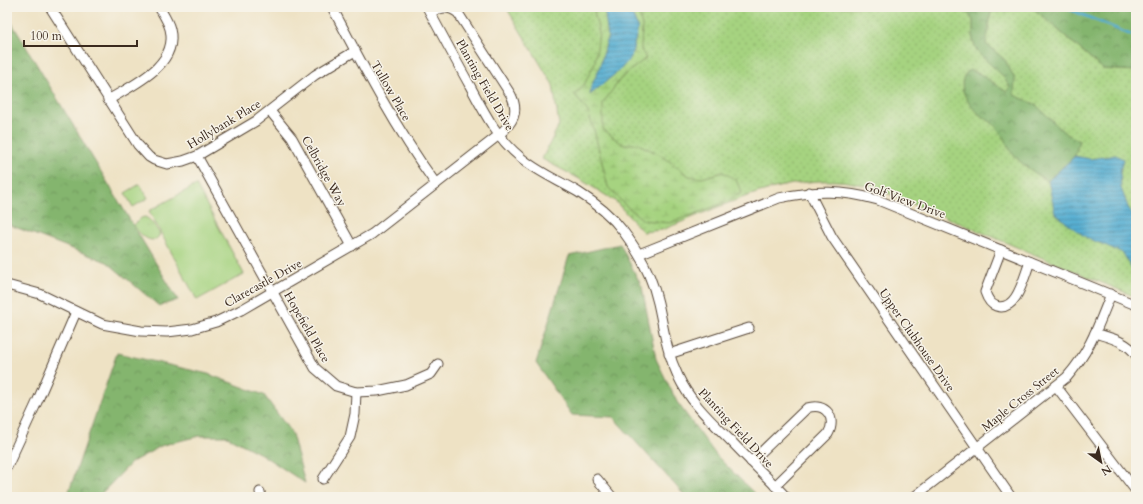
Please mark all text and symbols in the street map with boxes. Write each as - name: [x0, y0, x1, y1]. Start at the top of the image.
- scale bar: [24, 22, 137, 48]
- text: 100 m: [30, 28, 63, 44]
- street label: Planting Field Drive: [452, 36, 518, 134]
- street label: Tullow Place: [367, 58, 415, 124]
- street label: Hollybank Place: [184, 96, 264, 152]
- street label: Celbridge Way: [298, 133, 350, 210]
- street label: Golf View Drive: [862, 178, 948, 222]
- street label: Clarecastle Drive: [221, 255, 305, 311]
- street label: Upper Clubhouse Drive: [875, 285, 959, 395]
- street label: Hopefield Place: [280, 289, 334, 365]
- street label: Maple Cross Street: [978, 363, 1062, 435]
- street label: Planting Field Drive: [695, 385, 777, 471]
- north arrow: [1081, 442, 1121, 482]
- text: N: [1098, 461, 1114, 479]

